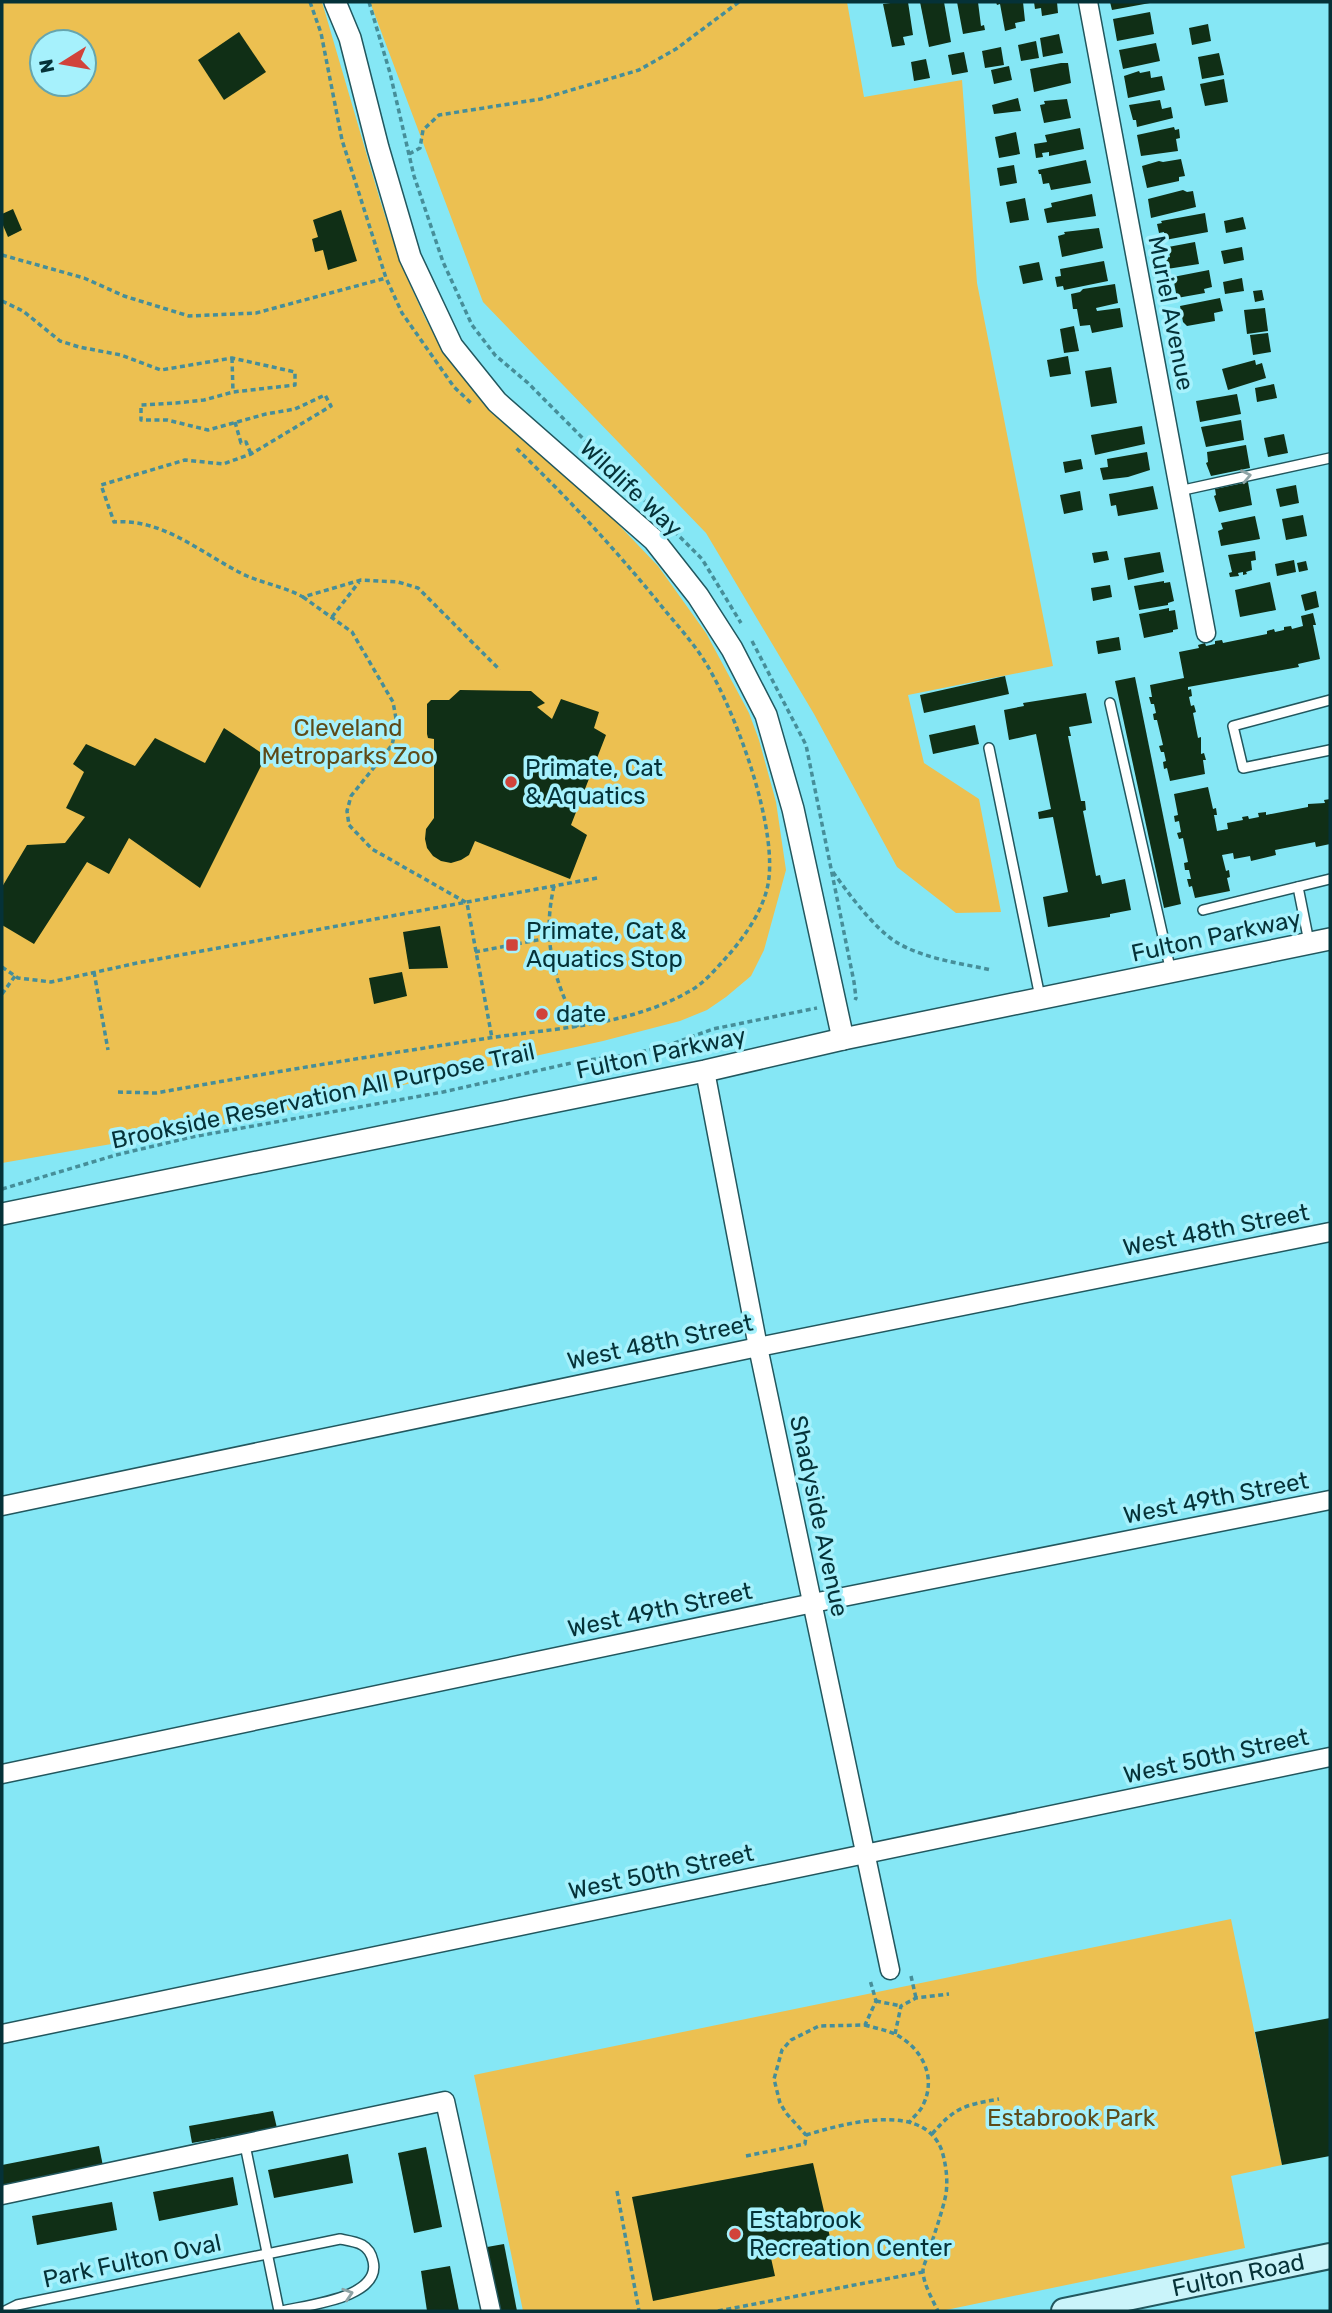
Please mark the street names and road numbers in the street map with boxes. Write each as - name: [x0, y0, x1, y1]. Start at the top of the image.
- street label: Muriel Avenue: [1142, 233, 1200, 393]
- street label: Wildlife Way: [574, 434, 688, 542]
- street label: Fulton Parkway: [1129, 904, 1303, 968]
- street label: Fulton Parkway: [574, 1021, 748, 1085]
- street label: Brookside Reservation All Purpose Trail: [109, 1037, 537, 1155]
- street label: West 48th Street: [1121, 1198, 1311, 1262]
- street label: West 48th Street: [565, 1309, 755, 1375]
- street label: Shadyside Avenue: [784, 1413, 854, 1619]
- street label: West 49th Street: [1121, 1466, 1311, 1530]
- street label: West 49th Street: [565, 1577, 755, 1643]
- street label: West 50th Street: [1121, 1723, 1311, 1789]
- street label: West 50th Street: [566, 1839, 756, 1905]
- street label: Park Fulton Oval: [40, 2228, 224, 2294]
- street label: Fulton Road: [1170, 2248, 1307, 2302]

